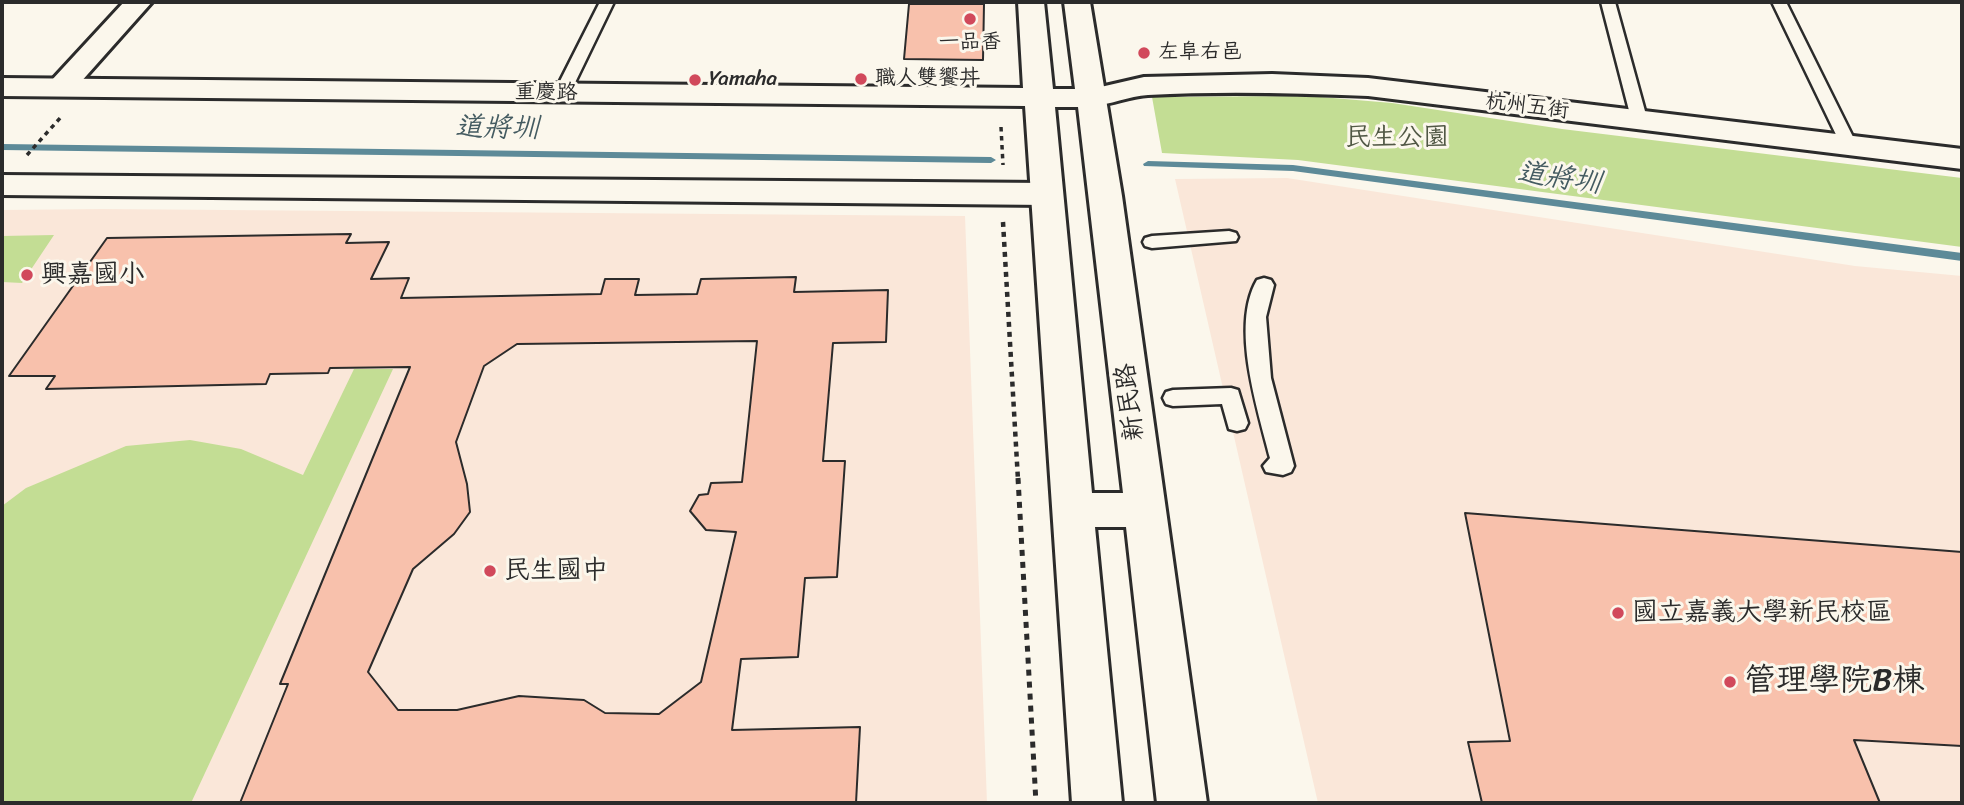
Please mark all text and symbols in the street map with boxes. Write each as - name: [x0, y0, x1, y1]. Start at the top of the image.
- marker: 一品香: [962, 11, 978, 27]
- place label: 一品香: [939, 30, 1001, 56]
- place label: 左阜右邑: [1158, 40, 1242, 66]
- marker: 左阜右邑: [1136, 45, 1152, 61]
- place label: 職人雙饗丼: [875, 66, 980, 92]
- place label: Yamaha: [709, 67, 777, 93]
- marker: 職人雙饗丼: [853, 71, 869, 87]
- marker: Yamaha: [687, 72, 703, 88]
- street label: 重慶路: [514, 80, 578, 106]
- street label: 杭州五街: [1484, 89, 1570, 125]
- water label: 道將圳: [455, 111, 539, 147]
- park label: 民生公園: [1345, 122, 1449, 154]
- water label: 道將圳: [1515, 157, 1603, 201]
- place label: 興嘉國小: [41, 259, 145, 291]
- marker: 興嘉國小: [19, 267, 35, 283]
- street label: 新民路: [1111, 361, 1151, 443]
- place label: 民生國中: [504, 555, 608, 587]
- marker: 民生國中: [482, 563, 498, 579]
- place label: 國立嘉義大學新民校區: [1632, 597, 1892, 629]
- marker: 國立嘉義大學新民校區: [1610, 605, 1626, 621]
- place label: 管理學院B棟: [1744, 663, 1924, 701]
- marker: 管理學院B棟: [1722, 674, 1738, 690]

